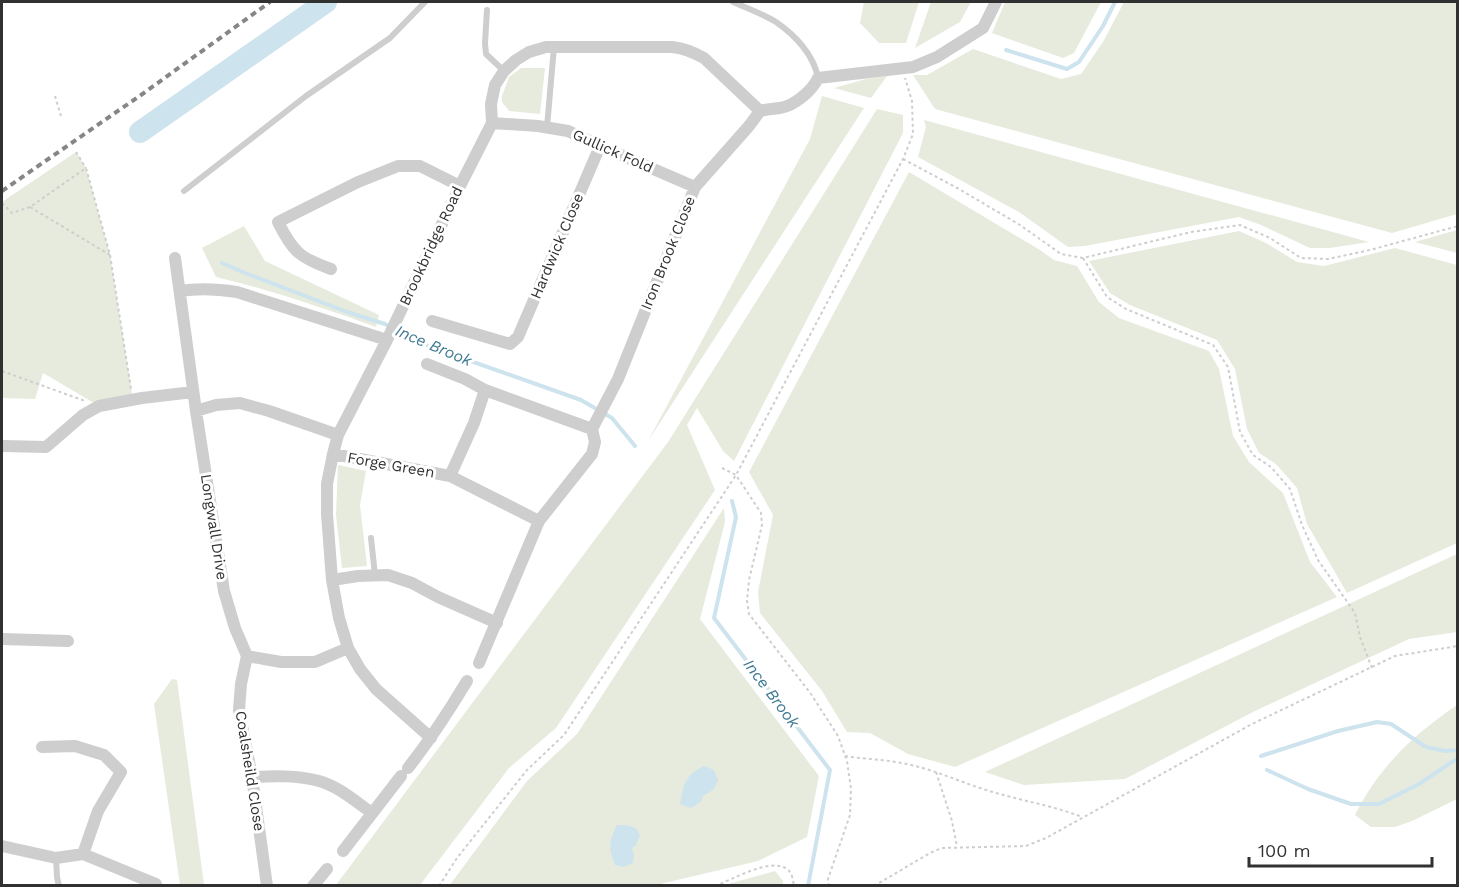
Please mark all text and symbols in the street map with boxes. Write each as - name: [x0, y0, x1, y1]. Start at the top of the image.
- street label: Gullick Fold: [570, 125, 656, 177]
- street label: Brookbridge Road: [395, 184, 467, 308]
- street label: Hardwick Close: [527, 190, 587, 302]
- street label: Iron Brook Close: [637, 194, 699, 312]
- water label: Ince Brook: [393, 321, 476, 371]
- street label: Forge Green: [346, 448, 436, 482]
- street label: Longwall Drive: [197, 473, 231, 581]
- water label: Ince Brook: [740, 655, 804, 732]
- street label: Coalsheild Close: [232, 709, 268, 833]
- scale bar: [1249, 830, 1432, 868]
- text: 100 m: [1258, 840, 1311, 861]

